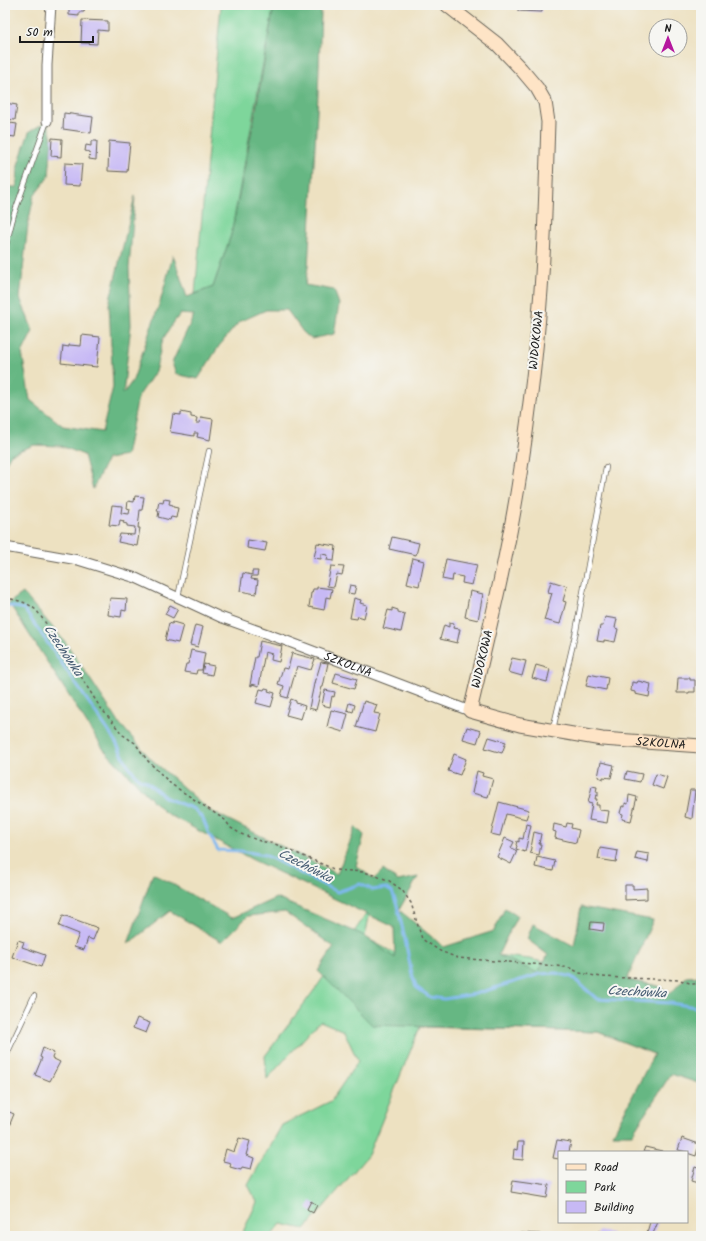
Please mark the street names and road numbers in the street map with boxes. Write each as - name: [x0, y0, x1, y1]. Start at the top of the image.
- street label: WIDOKOWA: [524, 310, 549, 371]
- street label: WIDOKOWA: [467, 628, 498, 690]
- street label: SZKOLNA: [321, 647, 375, 683]
- street label: SZKOLNA: [635, 732, 687, 755]

